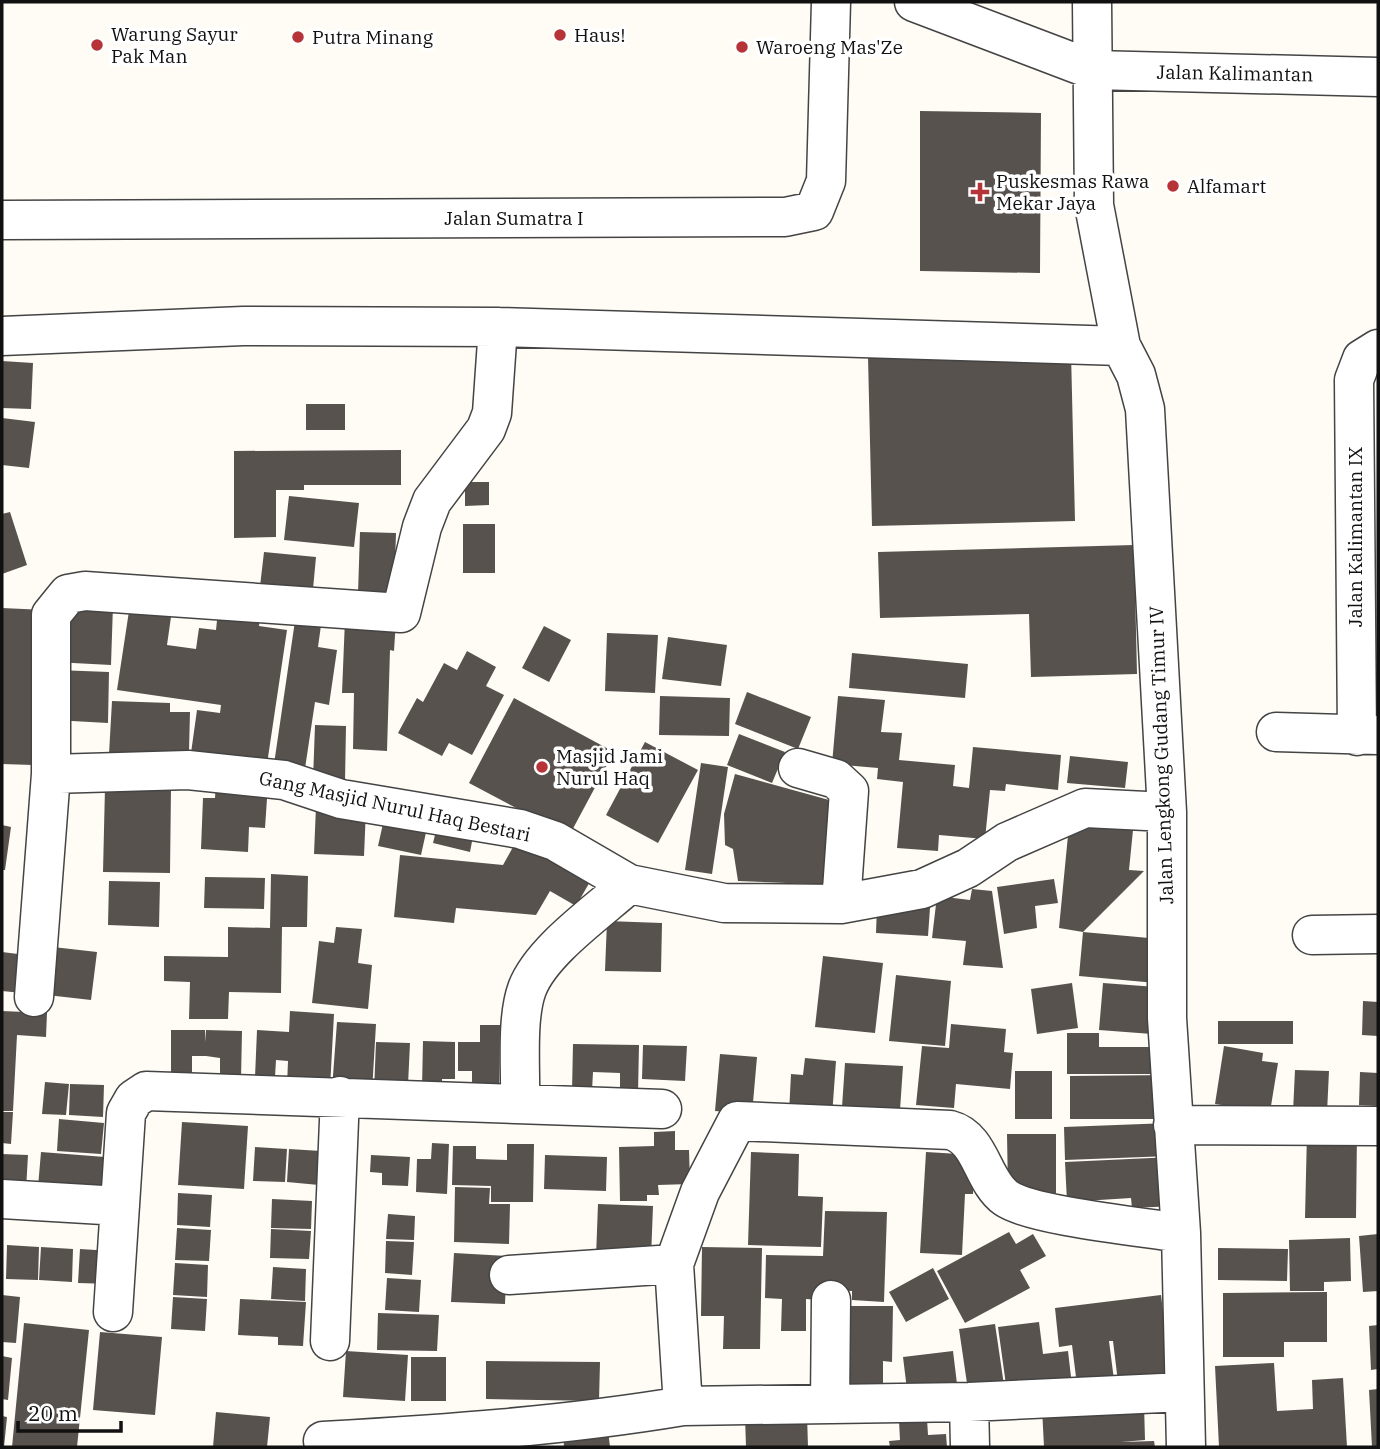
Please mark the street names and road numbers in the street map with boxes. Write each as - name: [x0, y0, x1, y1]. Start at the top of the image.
- street label: Jalan Kalimantan: [1156, 60, 1314, 86]
- street label: Jalan Sumatra I: [444, 206, 584, 230]
- street label: Jalan Kalimantan IX: [1343, 447, 1367, 627]
- street label: Jalan Lengkong Gudang Timur IV: [1144, 605, 1178, 905]
- street label: Gang Masjid Nurul Haq Bestari: [257, 765, 533, 847]

